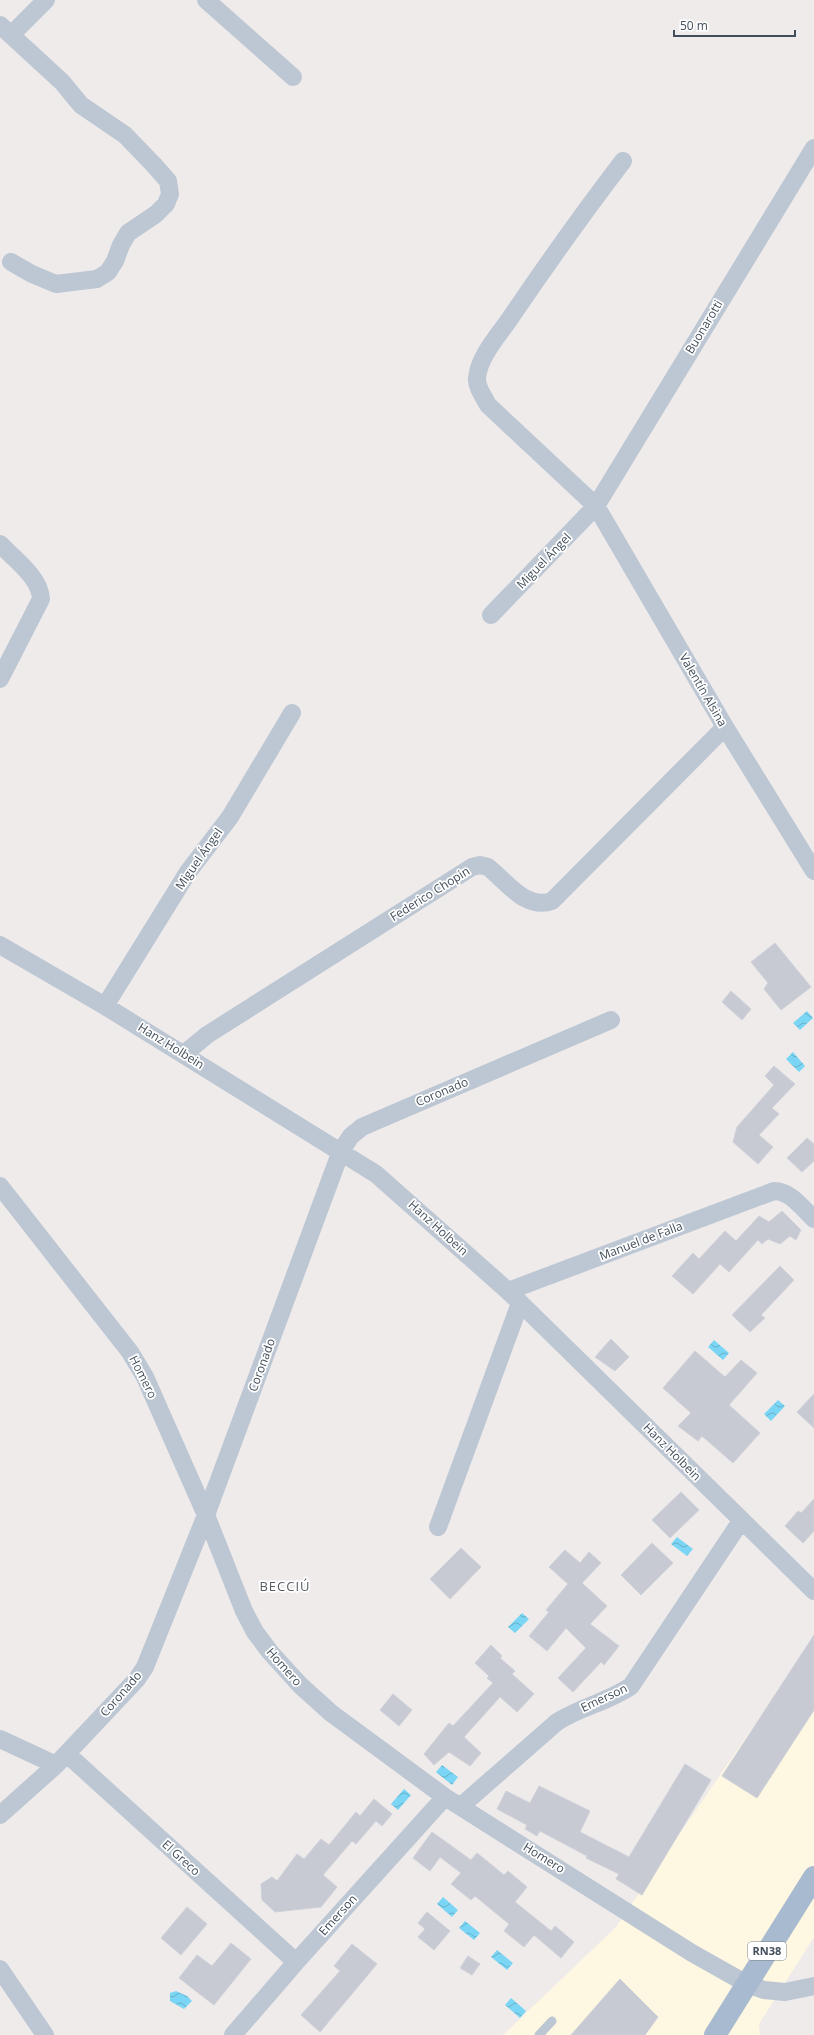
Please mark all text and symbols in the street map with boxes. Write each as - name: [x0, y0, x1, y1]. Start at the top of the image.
- scale bar: [674, 12, 795, 38]
- text: 50 m: [680, 17, 708, 34]
- street label: Buonarotti: [681, 297, 726, 357]
- street label: Miguel Ángel: [513, 529, 575, 592]
- street label: Valentín Alsina: [676, 650, 731, 730]
- street label: Miguel Ángel: [171, 824, 226, 893]
- street label: Federico Chopin: [387, 862, 473, 925]
- street label: Hanz Holbein: [135, 1018, 208, 1073]
- street label: Coronado: [413, 1073, 471, 1110]
- street label: Hanz Holbein: [405, 1196, 472, 1259]
- street label: Manuel de Falla: [597, 1217, 685, 1264]
- street label: Coronado: [244, 1336, 279, 1394]
- street label: Homero: [125, 1352, 161, 1401]
- street label: Hanz Holbein: [640, 1419, 705, 1484]
- district label: BECCIÚ: [259, 1577, 311, 1595]
- street label: Homero: [263, 1644, 306, 1689]
- street label: Coronado: [96, 1667, 145, 1720]
- street label: Emerson: [578, 1679, 630, 1716]
- street label: El Greco: [158, 1836, 204, 1879]
- street label: Homero: [520, 1838, 568, 1877]
- street label: Emerson: [315, 1891, 361, 1939]
- road number: RN38: [748, 1942, 786, 1960]

